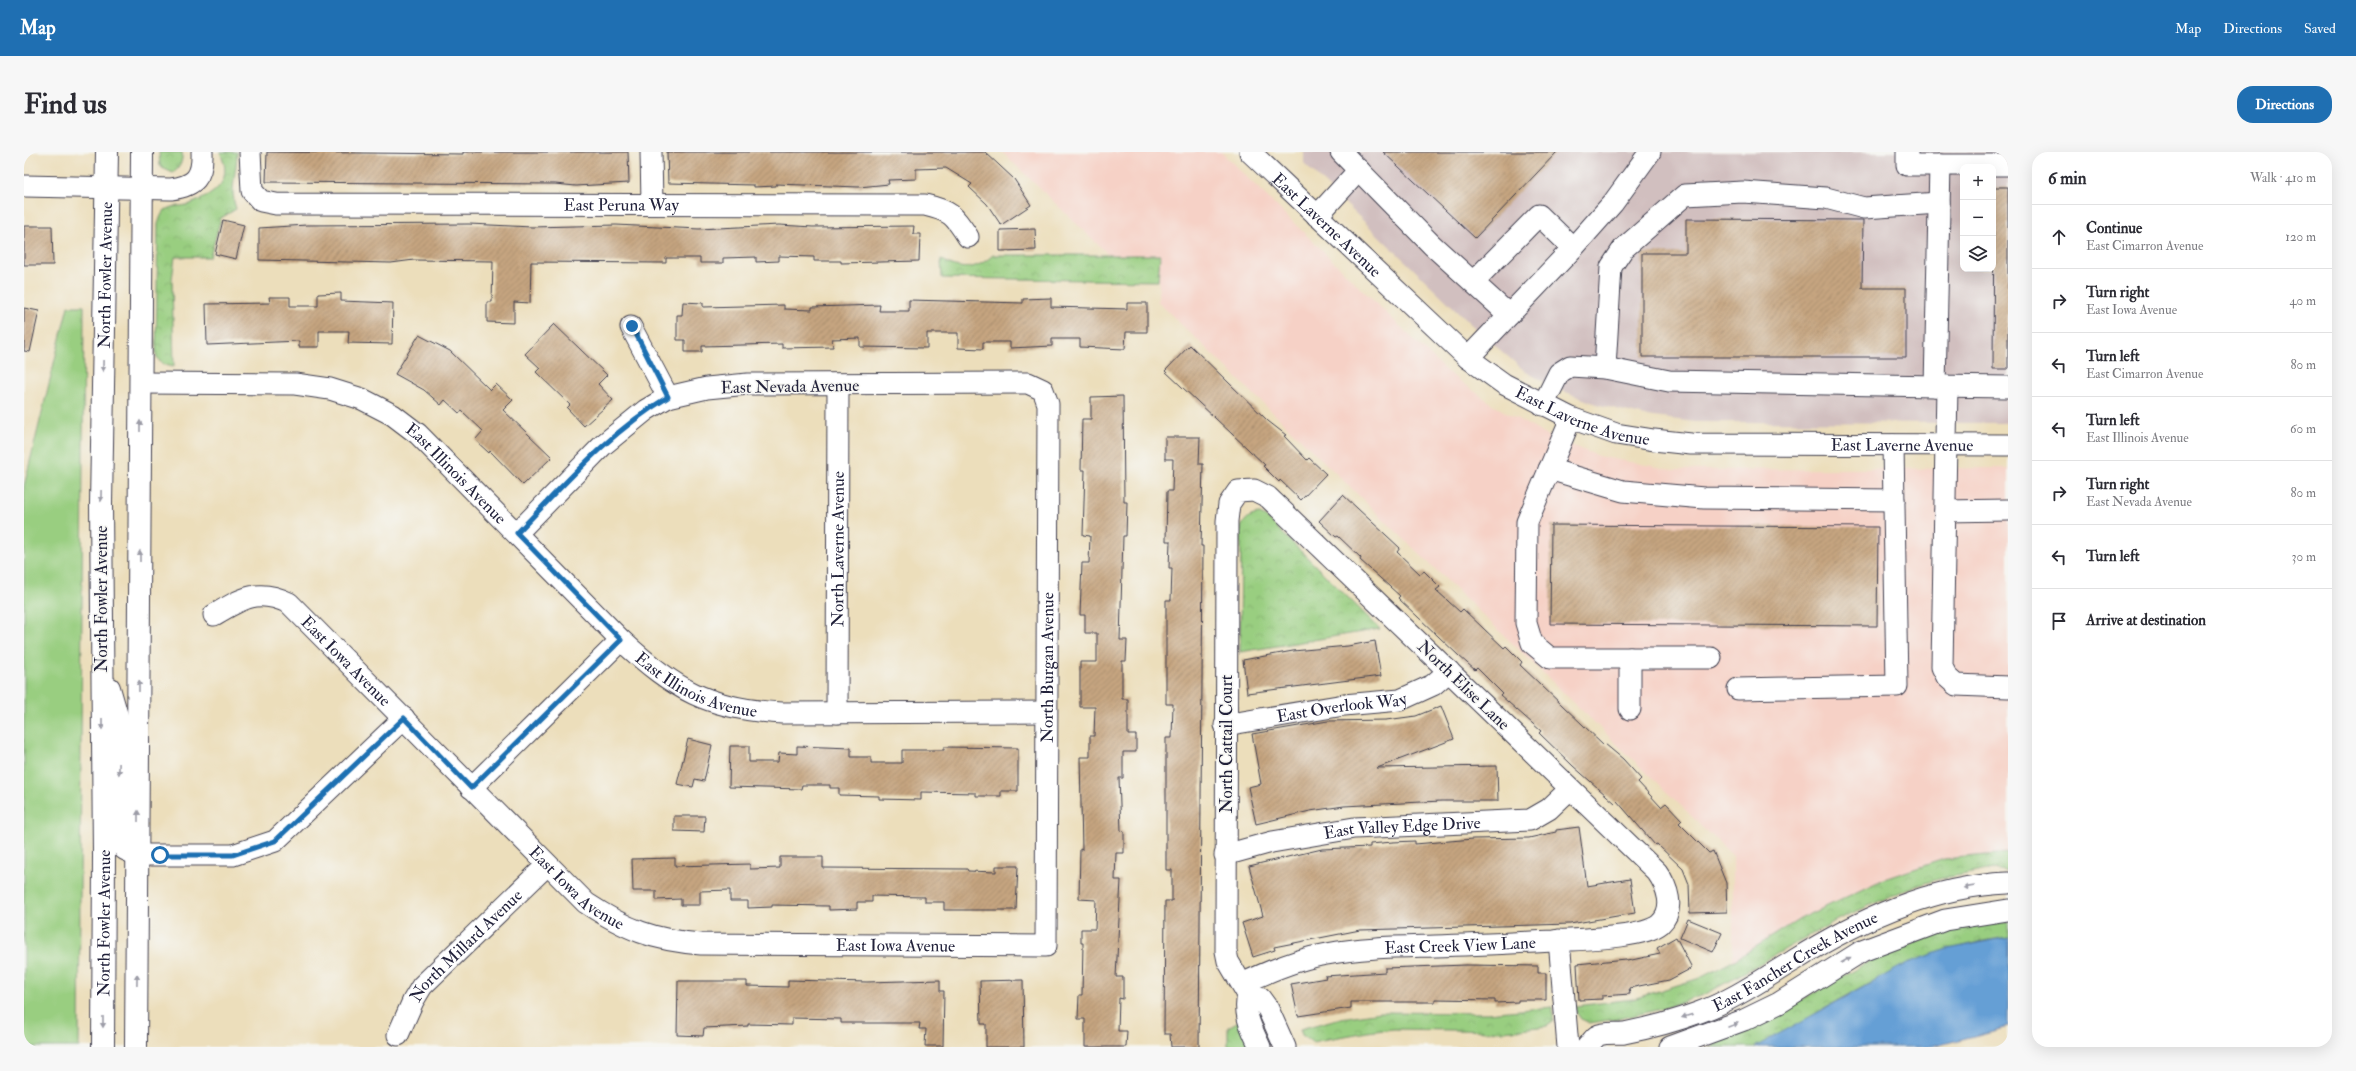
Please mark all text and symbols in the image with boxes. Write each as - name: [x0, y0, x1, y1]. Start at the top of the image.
- text: Map: [20, 16, 56, 40]
- text: Map: [2175, 20, 2201, 37]
- text: Directions: [2223, 20, 2282, 37]
- text: Saved: [2304, 20, 2336, 37]
- button: Directions: [2237, 86, 2332, 123]
- text: Find us: [24, 87, 107, 122]
- map controls: [1960, 164, 1996, 272]
- button: +: [1960, 164, 1996, 200]
- text: 6 min: [2048, 168, 2087, 189]
- street label: East Laverne Avenue: [1268, 169, 1386, 282]
- text: Walk · 410 m: [2250, 170, 2316, 186]
- street label: East Peruna Way: [563, 194, 679, 217]
- button: −: [1960, 200, 1996, 236]
- street label: North Fowler Avenue: [94, 202, 117, 349]
- text: Continue: [2086, 219, 2142, 238]
- icon: ahead: [2048, 226, 2070, 248]
- text: 120 m: [2285, 229, 2316, 245]
- button: layers: [1960, 236, 1996, 272]
- text: East Cimarron Avenue: [2086, 238, 2203, 254]
- text: Turn right: [2086, 283, 2149, 302]
- icon: right: [2048, 290, 2070, 312]
- text: 40 m: [2290, 293, 2316, 309]
- text: East Iowa Avenue: [2086, 302, 2177, 318]
- route end: [623, 317, 641, 335]
- text: Turn left: [2086, 347, 2140, 366]
- icon: left: [2048, 354, 2070, 376]
- text: 80 m: [2290, 357, 2316, 373]
- one-way arrow: [100, 360, 106, 373]
- text: East Cimarron Avenue: [2086, 366, 2203, 382]
- street label: East Nevada Avenue: [721, 375, 859, 398]
- street label: East Laverne Avenue: [1512, 382, 1651, 450]
- text: Turn left: [2086, 411, 2140, 430]
- icon: left: [2048, 418, 2070, 440]
- one-way arrow: [137, 419, 143, 432]
- street label: East Illinois Avenue: [402, 419, 511, 529]
- text: 60 m: [2290, 421, 2316, 437]
- text: East Illinois Avenue: [2086, 430, 2189, 446]
- street label: East Laverne Avenue: [1831, 434, 1973, 456]
- street label: North Laverne Avenue: [827, 471, 849, 627]
- text: Turn right: [2086, 475, 2149, 494]
- icon: right: [2048, 482, 2070, 504]
- text: 80 m: [2290, 485, 2316, 501]
- one-way arrow: [98, 490, 104, 503]
- text: East Nevada Avenue: [2086, 494, 2192, 510]
- street label: North Fowler Avenue: [91, 526, 112, 672]
- icon: left: [2048, 546, 2070, 568]
- text: Turn left: [2086, 547, 2140, 566]
- one-way arrow: [137, 549, 143, 562]
- text: 30 m: [2292, 549, 2316, 565]
- street label: North Burgan Avenue: [1037, 592, 1058, 743]
- icon: arrive: [2048, 610, 2070, 632]
- street label: East Iowa Avenue: [297, 611, 395, 711]
- text: Arrive at destination: [2086, 611, 2206, 630]
- street label: North Elise Lane: [1413, 636, 1514, 735]
- street label: East Illinois Avenue: [631, 647, 758, 722]
- street label: North Cattail Court: [1216, 674, 1237, 813]
- one-way arrow: [136, 679, 142, 692]
- street label: East Overlook Way: [1275, 688, 1411, 727]
- one-way arrow: [99, 718, 105, 731]
- one-way arrow: [116, 763, 122, 776]
- one-way arrow: [135, 809, 141, 822]
- street label: East Valley Edge Drive: [1322, 812, 1481, 844]
- street label: East Iowa Avenue: [524, 842, 628, 934]
- route start: [151, 846, 169, 864]
- street label: North Fowler Avenue: [93, 850, 115, 996]
- one-way arrow: [1963, 884, 1975, 890]
- street label: North Millard Avenue: [405, 885, 527, 1006]
- street label: East Fancher Creek Avenue: [1709, 907, 1881, 1017]
- street label: East Creek View Lane: [1384, 932, 1536, 959]
- street label: East Iowa Avenue: [836, 935, 955, 956]
- one-way arrow: [1840, 957, 1852, 964]
- one-way arrow: [134, 973, 140, 986]
- one-way arrow: [1681, 1013, 1693, 1019]
- one-way arrow: [100, 1016, 106, 1029]
- one-way arrow: [1728, 1021, 1740, 1027]

